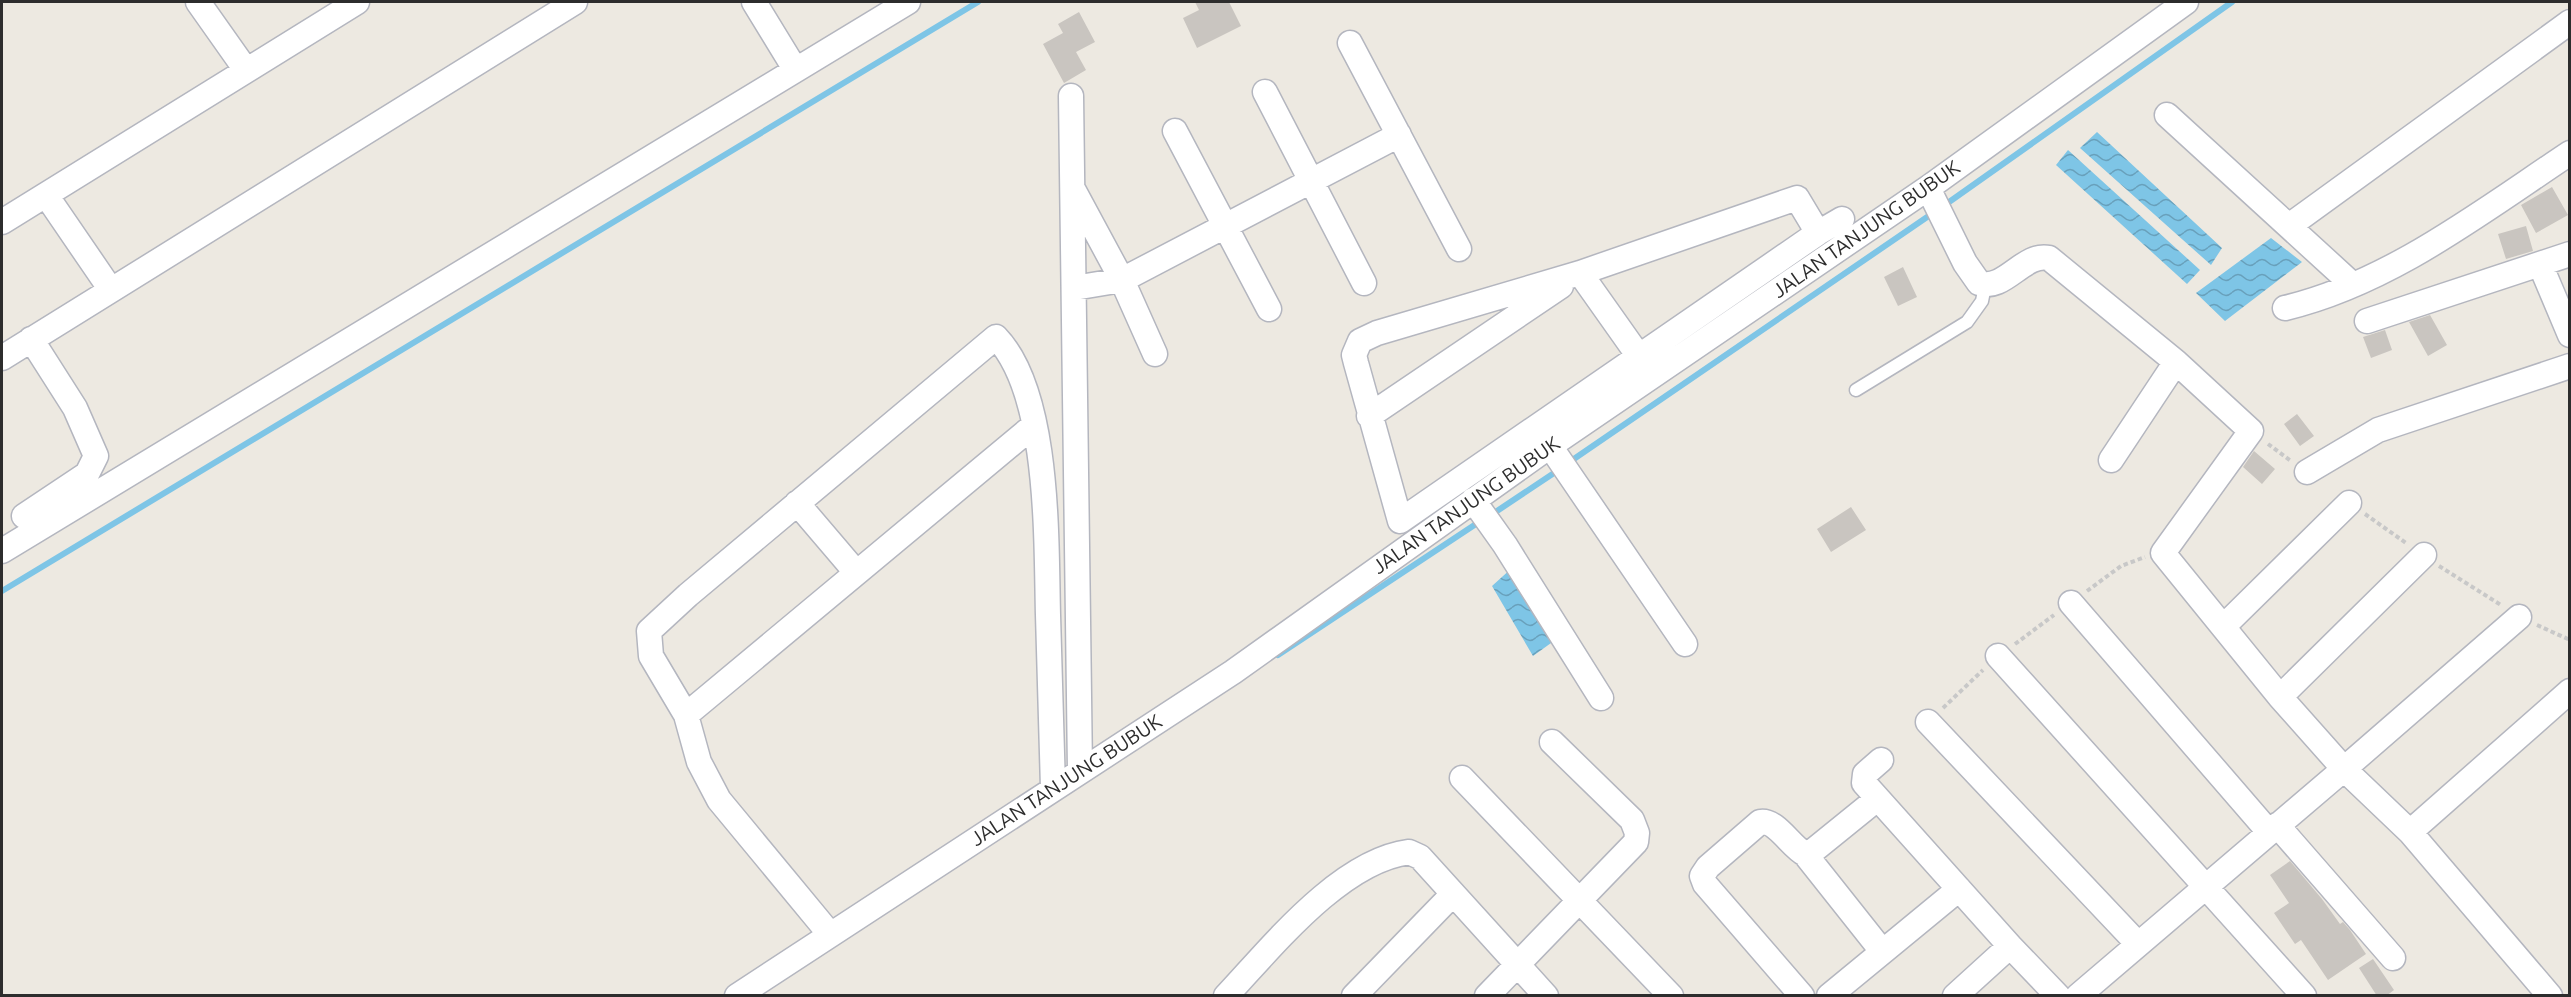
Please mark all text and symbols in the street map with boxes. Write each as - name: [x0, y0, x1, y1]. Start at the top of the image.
- street label: JALAN TANJUNG BUBUK: [1768, 155, 1964, 302]
- street label: JALAN TANJUNG BUBUK: [1368, 431, 1564, 578]
- street label: JALAN TANJUNG BUBUK: [966, 709, 1166, 850]

